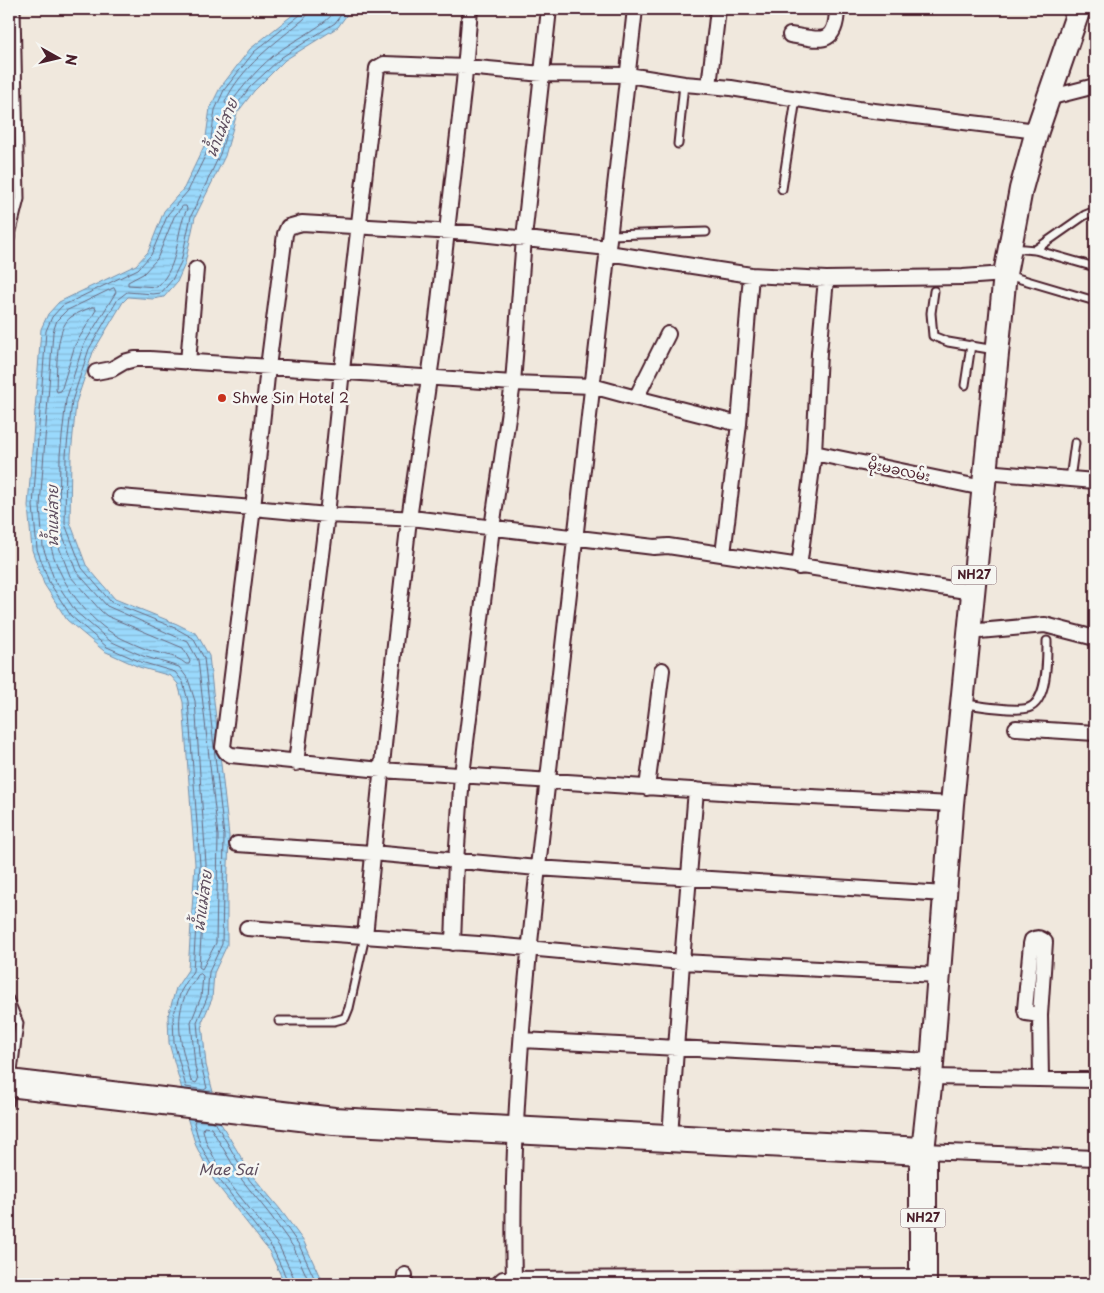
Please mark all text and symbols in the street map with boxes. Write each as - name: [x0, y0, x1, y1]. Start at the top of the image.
- north arrow: [32, 32, 82, 82]
- text: N: [60, 53, 83, 67]
- water label: น้ำแม่สาย: [198, 93, 243, 160]
- place label: Shwe Sin Hotel 2: [232, 387, 349, 408]
- marker: Shwe Sin Hotel 2: [216, 392, 228, 404]
- street label: မိုးမခလမ်း: [866, 453, 932, 488]
- water label: น้ำแม่สาย: [39, 484, 63, 547]
- road number: NH27: [952, 566, 996, 584]
- water label: น้ำแม่สาย: [185, 867, 217, 933]
- water label: Mae Sai: [199, 1157, 260, 1180]
- road number: NH27: [900, 1208, 946, 1228]

